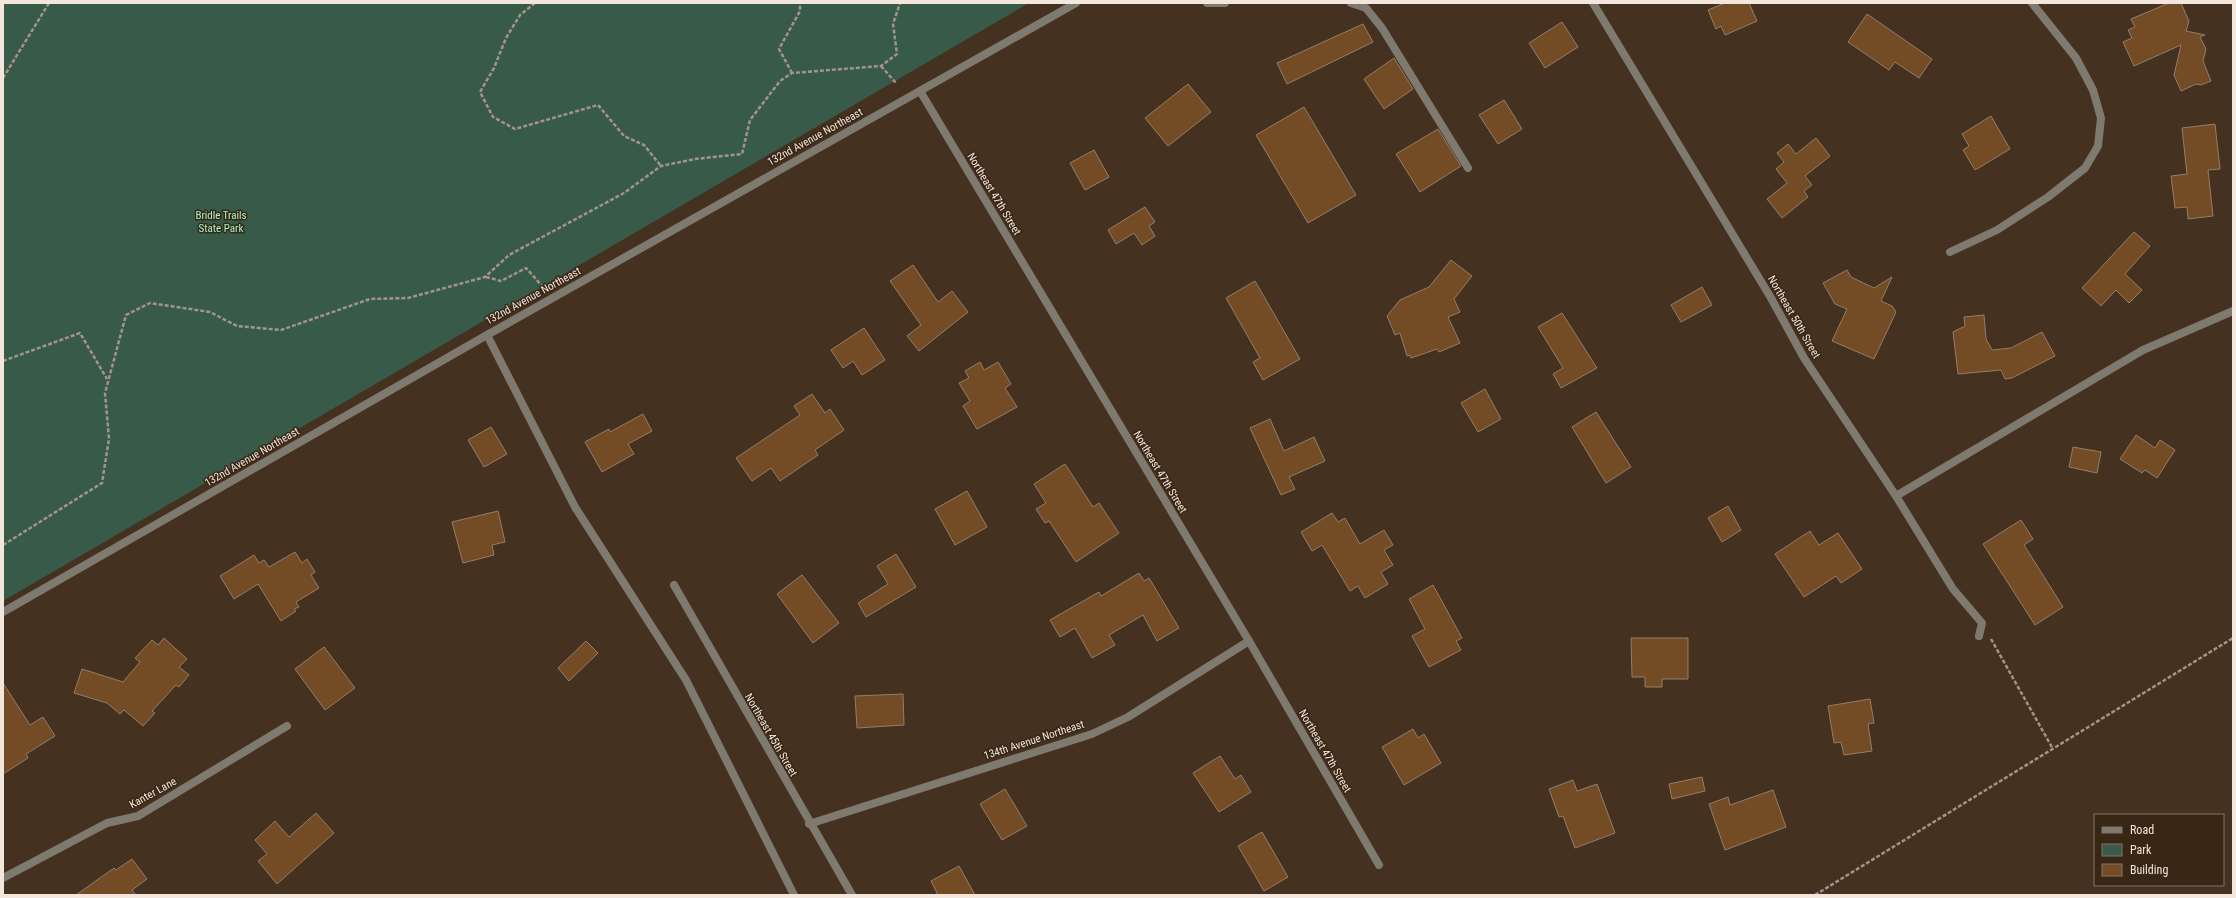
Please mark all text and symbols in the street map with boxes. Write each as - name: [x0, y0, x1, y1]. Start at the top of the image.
- street label: 132nd Avenue Northeast: [765, 105, 865, 169]
- street label: Northeast 47th Street: [964, 151, 1024, 237]
- park label: Bridle Trails State Park: [195, 209, 247, 235]
- street label: 132nd Avenue Northeast: [483, 264, 583, 328]
- street label: Northeast 50th Street: [1765, 273, 1823, 361]
- street label: 132nd Avenue Northeast: [202, 425, 302, 489]
- street label: Northeast 47th Street: [1130, 429, 1190, 515]
- street label: Northeast 45th Street: [742, 691, 800, 779]
- street label: Northeast 47th Street: [1296, 707, 1354, 795]
- street label: 134th Avenue Northeast: [982, 718, 1086, 762]
- street label: Kanter Lane: [127, 775, 179, 811]
- legend: [2094, 814, 2224, 886]
- text: Road: [2130, 823, 2154, 837]
- text: Park: [2130, 843, 2152, 857]
- text: Building: [2130, 863, 2168, 877]

